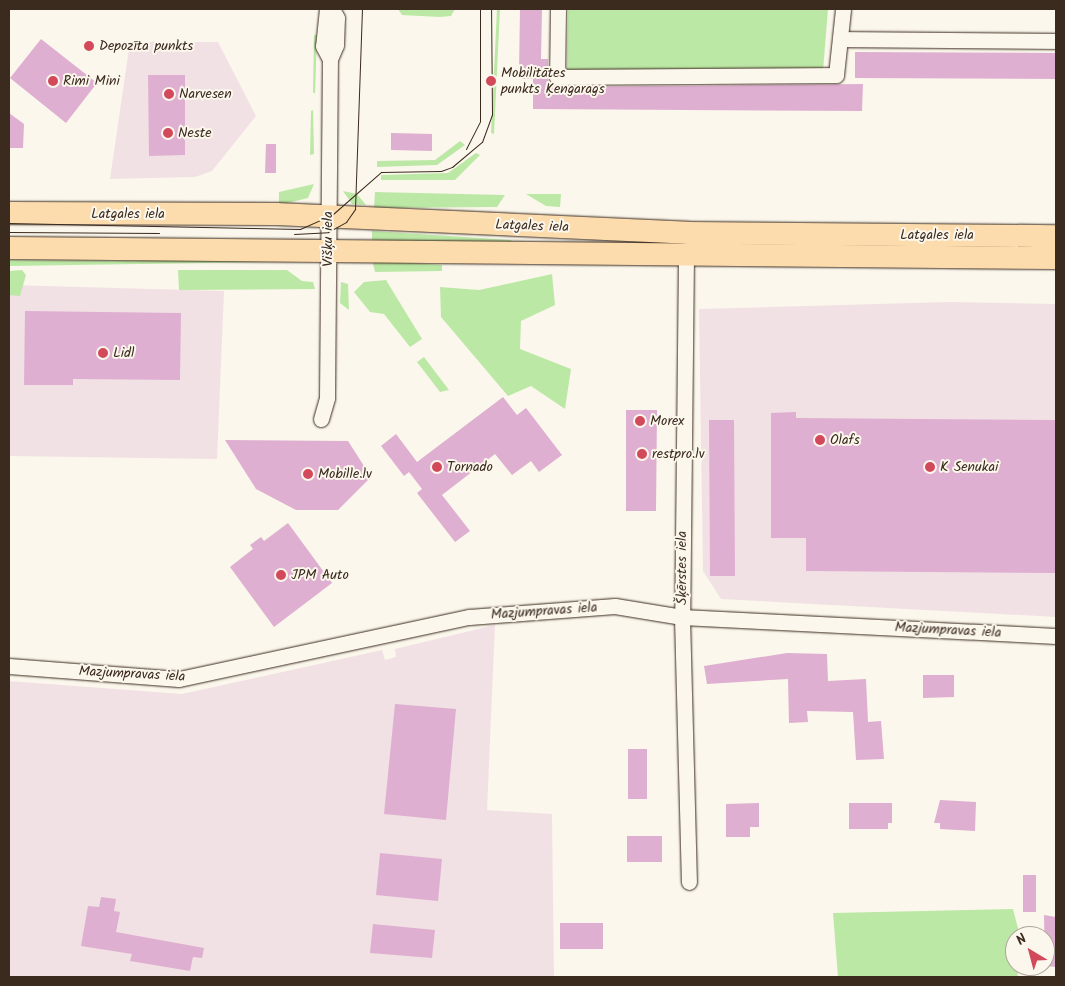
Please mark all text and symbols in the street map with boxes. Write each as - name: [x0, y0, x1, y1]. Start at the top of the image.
- place label: Depozīta punkts: [99, 38, 193, 54]
- marker: Depozīta punkts: [83, 40, 95, 52]
- place label: Mobilitātes punkts Ķengarags: [501, 65, 605, 98]
- place label: Rimi Mini: [63, 73, 120, 89]
- marker: Rimi Mini: [47, 75, 59, 87]
- marker: Mobilitātes punkts Ķengarags: [485, 75, 497, 87]
- place label: Narvesen: [179, 86, 232, 102]
- marker: Narvesen: [163, 88, 175, 100]
- place label: Neste: [178, 125, 211, 141]
- marker: Neste: [162, 127, 174, 139]
- street label: Latgales iela: [91, 206, 165, 222]
- street label: Višķu iela: [320, 211, 336, 267]
- street label: Latgales iela: [495, 216, 569, 236]
- street label: Latgales iela: [900, 227, 974, 243]
- place label: Lidl: [113, 345, 134, 361]
- marker: Lidl: [97, 347, 109, 359]
- place label: Morex: [650, 413, 684, 429]
- marker: Morex: [634, 415, 646, 427]
- place label: Olafs: [830, 432, 860, 448]
- marker: Olafs: [814, 434, 826, 446]
- place label: restpro.lv: [652, 446, 705, 462]
- marker: restpro.lv: [636, 448, 648, 460]
- place label: Tornado: [447, 459, 493, 475]
- place label: K Senukai: [940, 459, 998, 475]
- marker: Tornado: [431, 461, 443, 473]
- marker: K Senukai: [924, 461, 936, 473]
- place label: Mobille.lv: [318, 466, 372, 482]
- marker: Mobille.lv: [302, 468, 314, 480]
- street label: Šķērstes iela: [674, 531, 690, 605]
- place label: JPM Auto: [291, 567, 349, 583]
- marker: JPM Auto: [275, 569, 287, 581]
- street label: Mazjumpravas iela: [490, 599, 598, 623]
- street label: Mazjumpravas iela: [894, 619, 1002, 641]
- street label: Mazjumpravas iela: [78, 663, 186, 685]
- north arrow: [1005, 926, 1055, 976]
- text: N: [1011, 928, 1032, 951]

